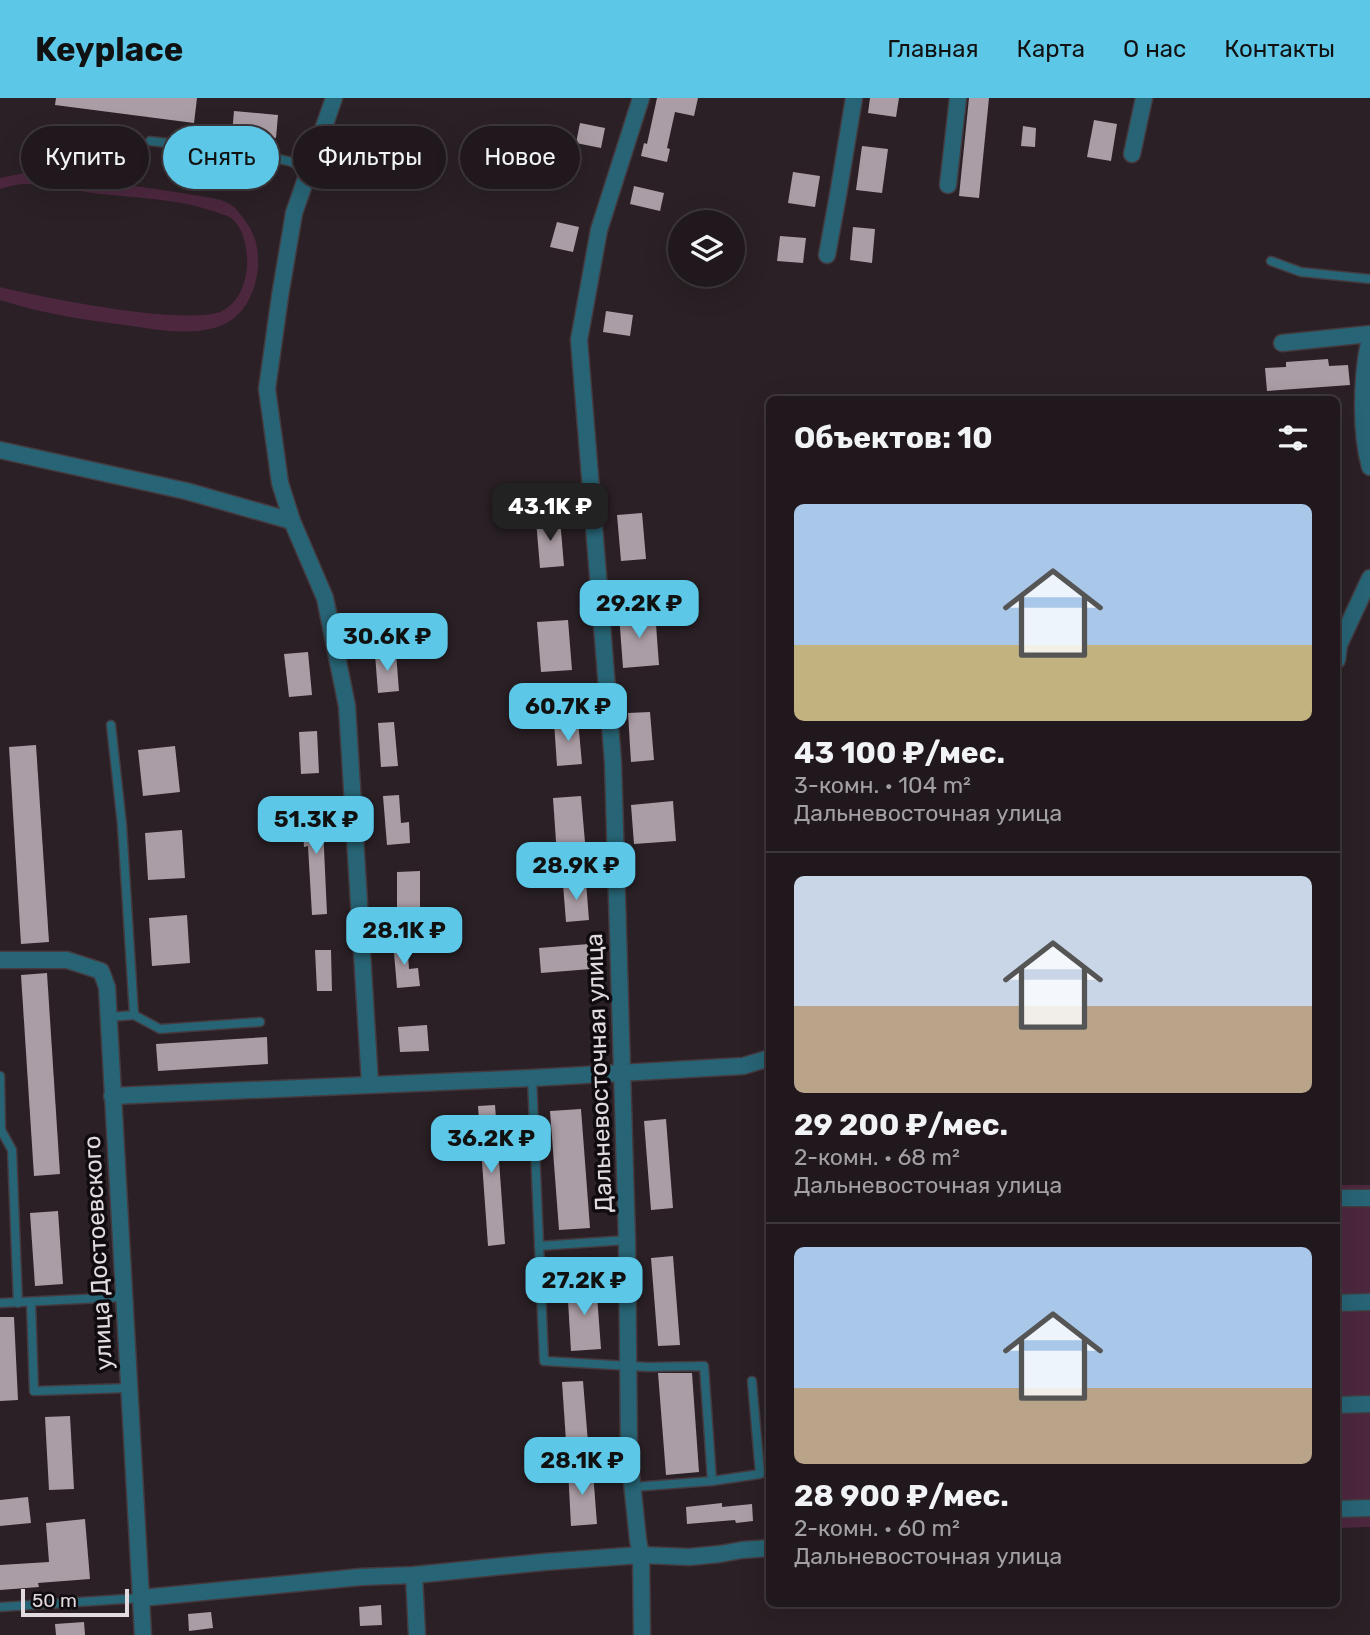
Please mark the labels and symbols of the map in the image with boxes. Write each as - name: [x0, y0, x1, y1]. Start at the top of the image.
- pin: 43.1K ₽: [485, 484, 615, 543]
- pin: 29.2K ₽: [574, 580, 704, 640]
- pin: 30.6K ₽: [322, 614, 452, 673]
- pin: 60.7K ₽: [503, 684, 633, 743]
- pin: 51.3K ₽: [251, 796, 381, 856]
- pin: 28.9K ₽: [511, 842, 641, 902]
- pin: 28.1K ₽: [339, 908, 469, 967]
- street label: Дальневосточная улица: [580, 933, 618, 1213]
- pin: 36.2K ₽: [426, 1116, 556, 1175]
- street label: улица Достоевского: [78, 1135, 118, 1371]
- pin: 27.2K ₽: [519, 1258, 649, 1317]
- pin: 28.1K ₽: [517, 1438, 647, 1497]
- scale bar: [21, 1586, 130, 1618]

